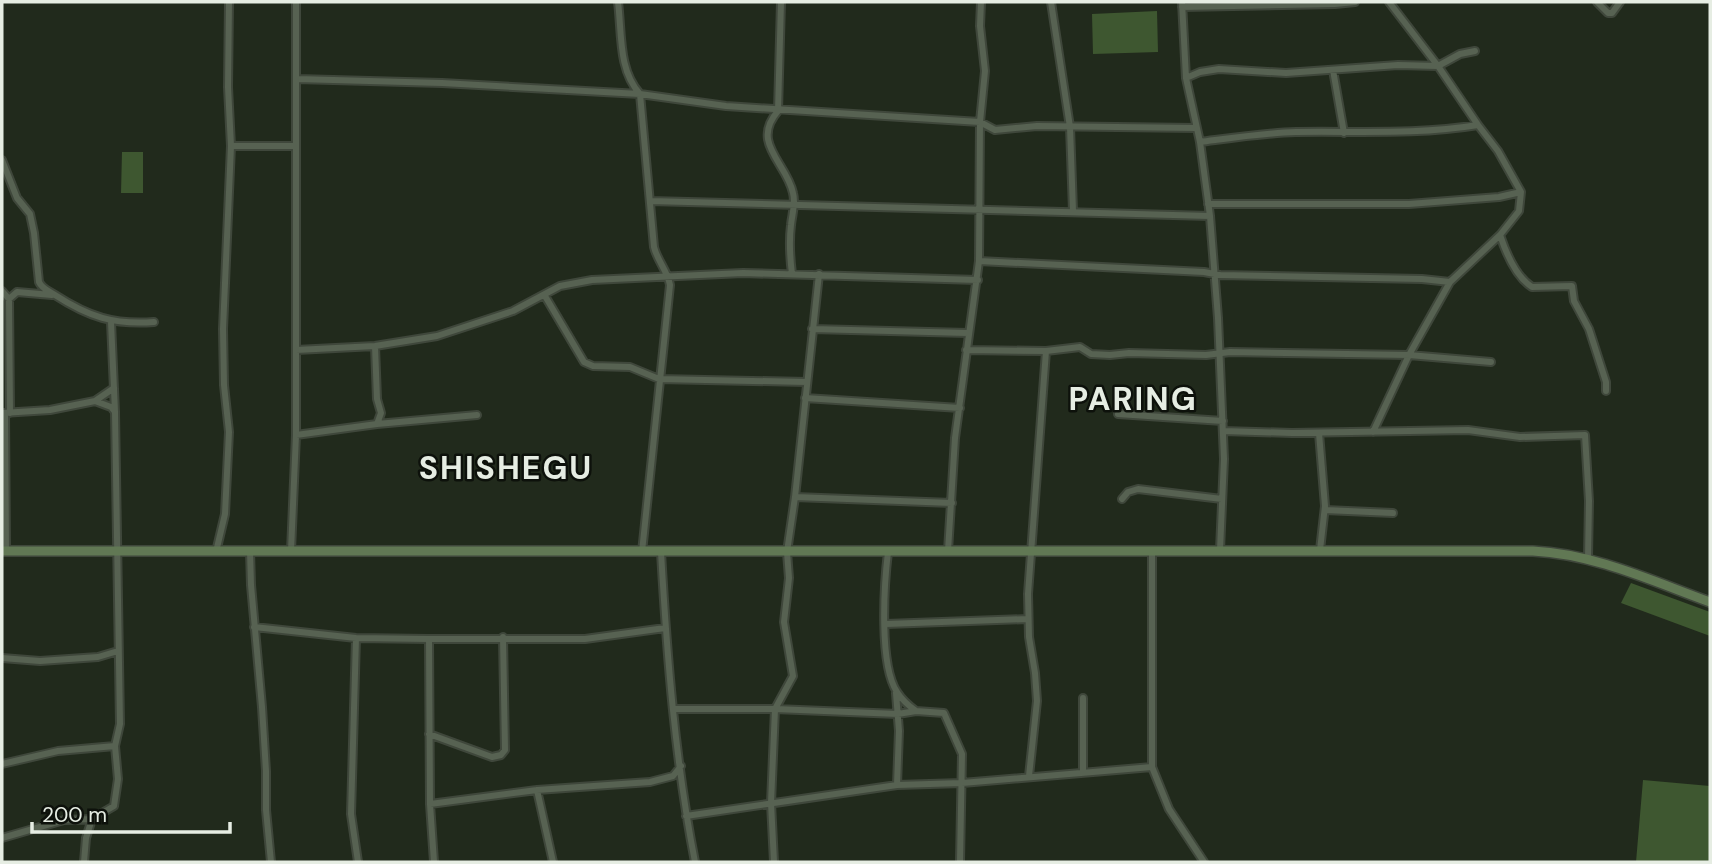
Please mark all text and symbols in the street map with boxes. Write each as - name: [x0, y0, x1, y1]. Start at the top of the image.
- district label: PARING: [1068, 378, 1198, 420]
- district label: SHISHEGU: [419, 447, 593, 489]
- scale bar: [32, 790, 229, 834]
- text: 200 m: [42, 801, 107, 829]

